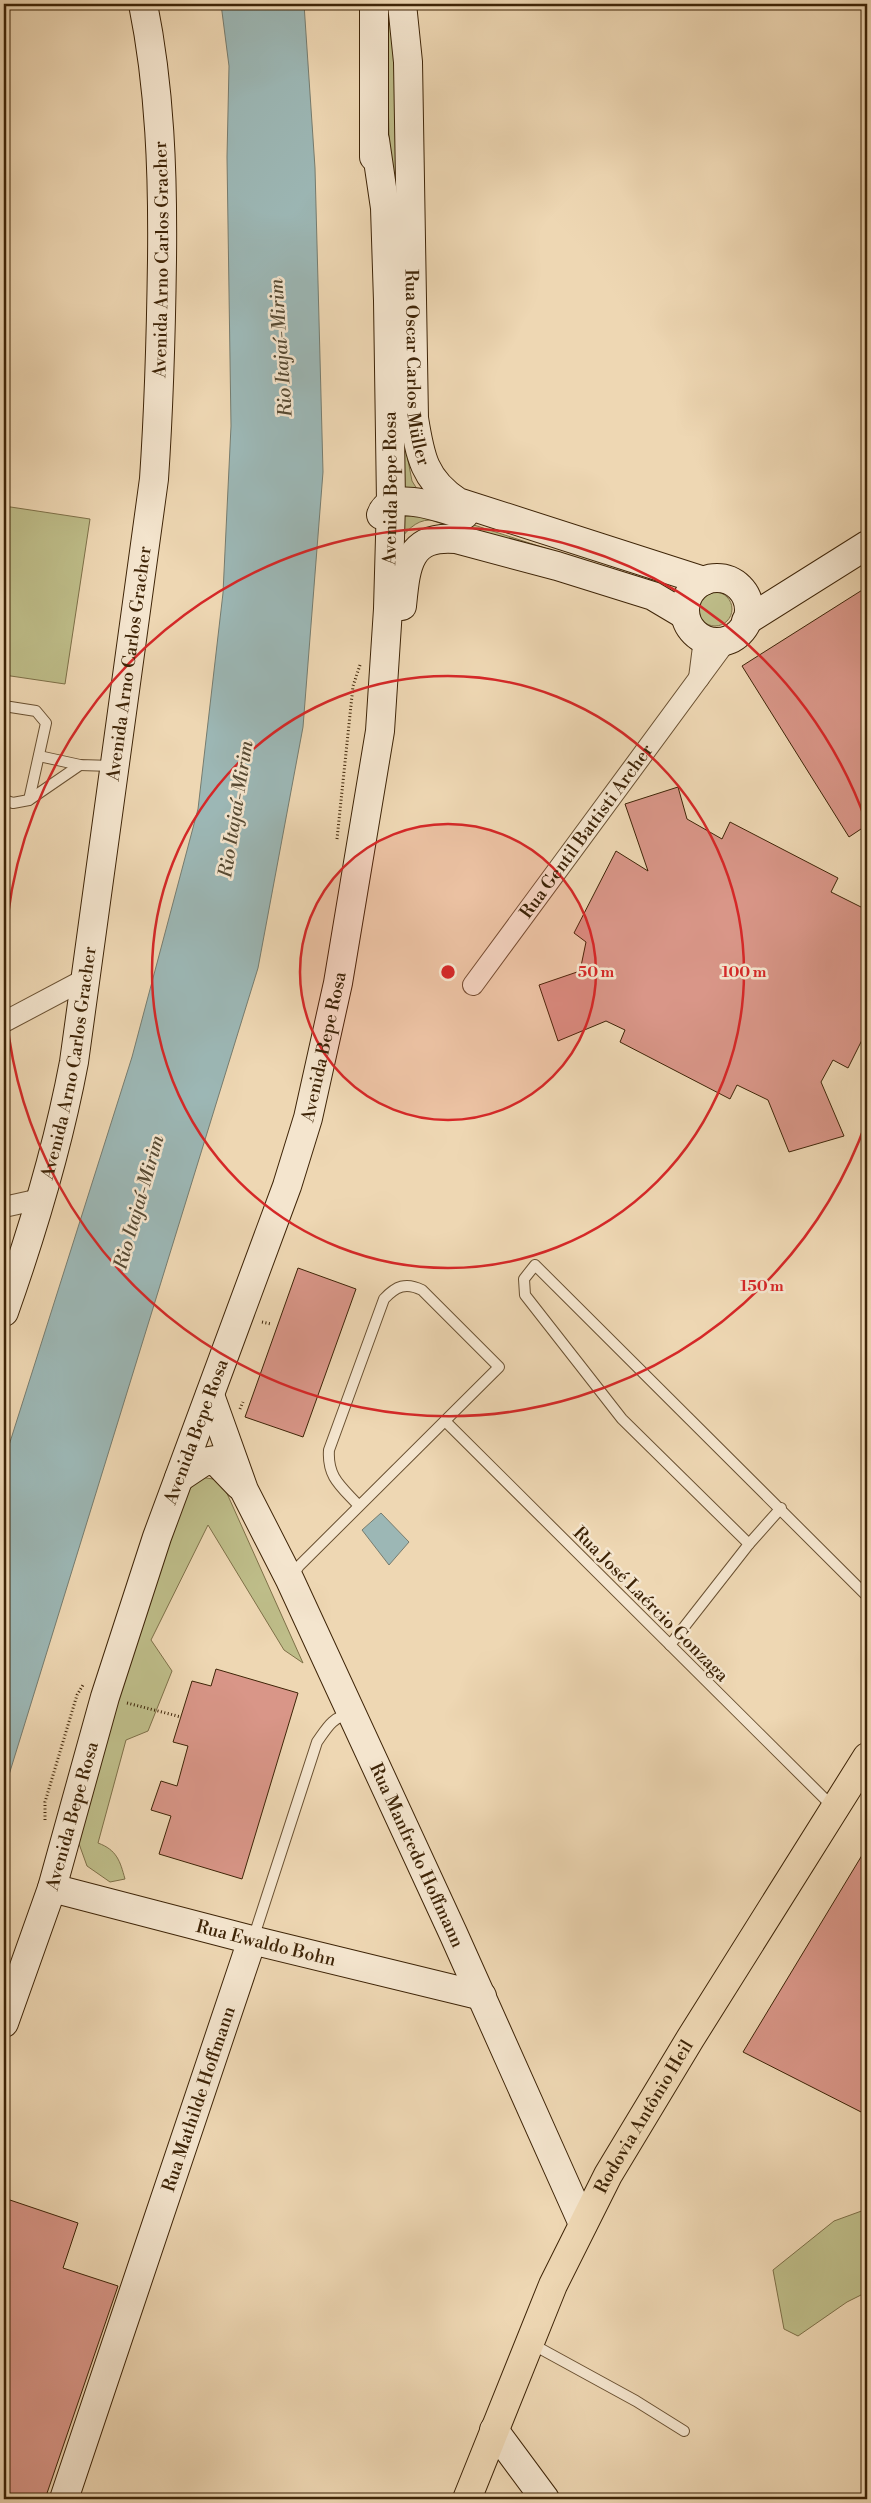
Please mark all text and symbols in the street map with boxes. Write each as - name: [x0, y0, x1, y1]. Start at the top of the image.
- street label: Avenida Arno Carlos Gracher: [148, 140, 174, 379]
- street label: Rua Oscar Carlos Müller: [399, 269, 435, 469]
- water label: Rio Itajaí-Mirim: [264, 277, 298, 419]
- street label: Avenida Bepe Rosa: [378, 411, 403, 566]
- street label: Avenida Arno Carlos Gracher: [102, 545, 157, 783]
- water label: Rio Itajaí-Mirim: [213, 738, 259, 880]
- street label: Rua Gentil Battisti Archer: [515, 740, 659, 923]
- street label: Avenida Arno Carlos Gracher: [36, 945, 102, 1183]
- centre of rings: [439, 963, 457, 981]
- text: 50 m: [578, 963, 614, 982]
- text: 100 m: [722, 963, 767, 982]
- street label: Avenida Bepe Rosa: [296, 969, 352, 1125]
- water label: Rio Itajaí-Mirim: [108, 1132, 170, 1273]
- text: 150 m: [740, 1277, 784, 1296]
- street label: Avenida Bepe Rosa: [159, 1355, 234, 1509]
- street label: Rua José Laércio Gonzaga: [568, 1522, 734, 1688]
- street label: Avenida Bepe Rosa: [41, 1738, 104, 1894]
- street label: Rua Manfredo Hoffmann: [364, 1759, 469, 1952]
- street label: Rua Ewaldo Bohn: [194, 1915, 338, 1972]
- street label: Rua Mathilde Hoffmann: [157, 2003, 241, 2195]
- street label: Rodovia Antônio Heil: [590, 2035, 699, 2197]

